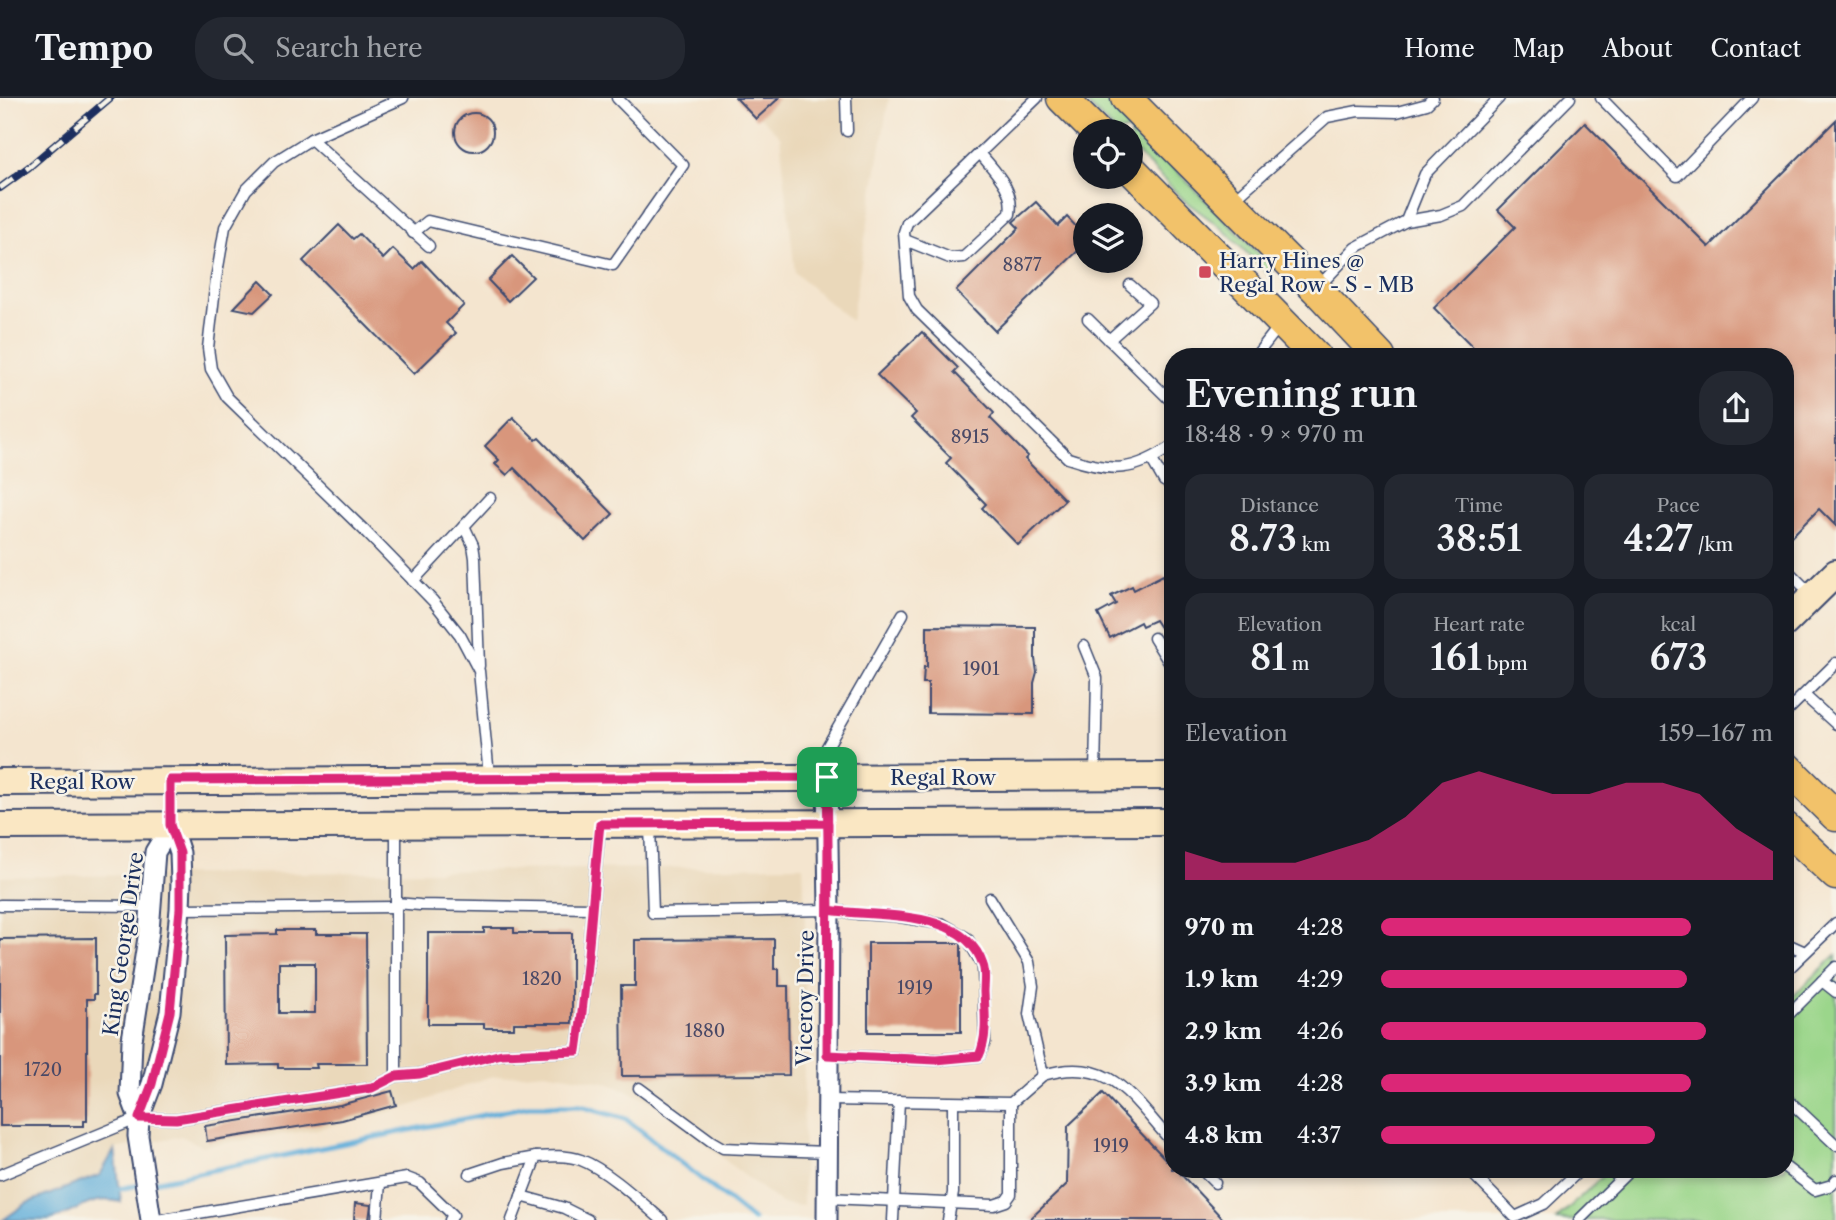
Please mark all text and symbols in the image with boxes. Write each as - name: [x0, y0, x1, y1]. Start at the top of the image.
- search box: [195, 17, 685, 80]
- text: Tempo: [35, 28, 153, 69]
- icon: search: [219, 29, 257, 67]
- text: Search here: [275, 32, 423, 64]
- text: Home: [1404, 34, 1475, 63]
- text: Map: [1513, 34, 1564, 63]
- text: About: [1602, 34, 1673, 63]
- text: Contact: [1711, 34, 1801, 63]
- map controls: [1073, 119, 1143, 273]
- button: locate: [1073, 119, 1143, 189]
- button: layers: [1073, 203, 1143, 273]
- place label: Harry Hines @ Regal Row - S - MB: [1219, 248, 1414, 297]
- house number: 8877: [1002, 254, 1042, 276]
- marker: Harry Hines @ Regal Row - S - MB: [1197, 264, 1213, 280]
- text: Evening run: [1185, 370, 1418, 417]
- button: share: [1699, 371, 1773, 445]
- text: 18:48 · 9 × 970 m: [1185, 420, 1364, 448]
- house number: 8915: [951, 426, 989, 448]
- text: Distance: [1240, 494, 1319, 517]
- text: Time: [1455, 494, 1503, 517]
- text: Pace: [1657, 494, 1700, 517]
- text: 8.73: [1229, 517, 1297, 560]
- text: 38:51: [1436, 517, 1522, 560]
- text: 4:27: [1623, 517, 1693, 560]
- text: km: [1297, 533, 1330, 556]
- text: /km: [1693, 533, 1733, 556]
- text: Elevation: [1237, 613, 1322, 636]
- text: Heart rate: [1433, 613, 1525, 636]
- text: kcal: [1660, 613, 1696, 636]
- text: 81: [1250, 636, 1287, 679]
- text: 161: [1430, 636, 1482, 679]
- text: 673: [1649, 636, 1707, 679]
- text: m: [1287, 652, 1309, 675]
- text: bpm: [1482, 652, 1528, 675]
- house number: 1901: [962, 658, 1000, 680]
- text: Elevation: [1185, 719, 1288, 747]
- text: 159–167 m: [1659, 719, 1773, 747]
- pin: [797, 747, 857, 807]
- icon: arrive: [808, 758, 846, 796]
- street label: Regal Row: [890, 765, 996, 790]
- street label: Regal Row: [29, 769, 135, 794]
- street label: King George Drive: [98, 850, 148, 1038]
- text: 970 m: [1185, 913, 1254, 941]
- text: 4:28: [1297, 913, 1344, 941]
- street label: Viceroy Drive: [791, 930, 819, 1067]
- text: 1.9 km: [1185, 965, 1259, 993]
- text: 4:29: [1297, 965, 1343, 993]
- house number: 1820: [522, 968, 562, 990]
- house number: 1919: [897, 977, 933, 999]
- text: 2.9 km: [1185, 1017, 1262, 1045]
- text: 4:26: [1297, 1017, 1343, 1045]
- house number: 1880: [685, 1020, 725, 1042]
- house number: 1720: [24, 1059, 62, 1081]
- text: 3.9 km: [1185, 1069, 1261, 1097]
- text: 4:28: [1297, 1069, 1344, 1097]
- text: 4.8 km: [1185, 1121, 1263, 1149]
- text: 4:37: [1297, 1121, 1341, 1149]
- house number: 1919: [1093, 1135, 1129, 1157]

